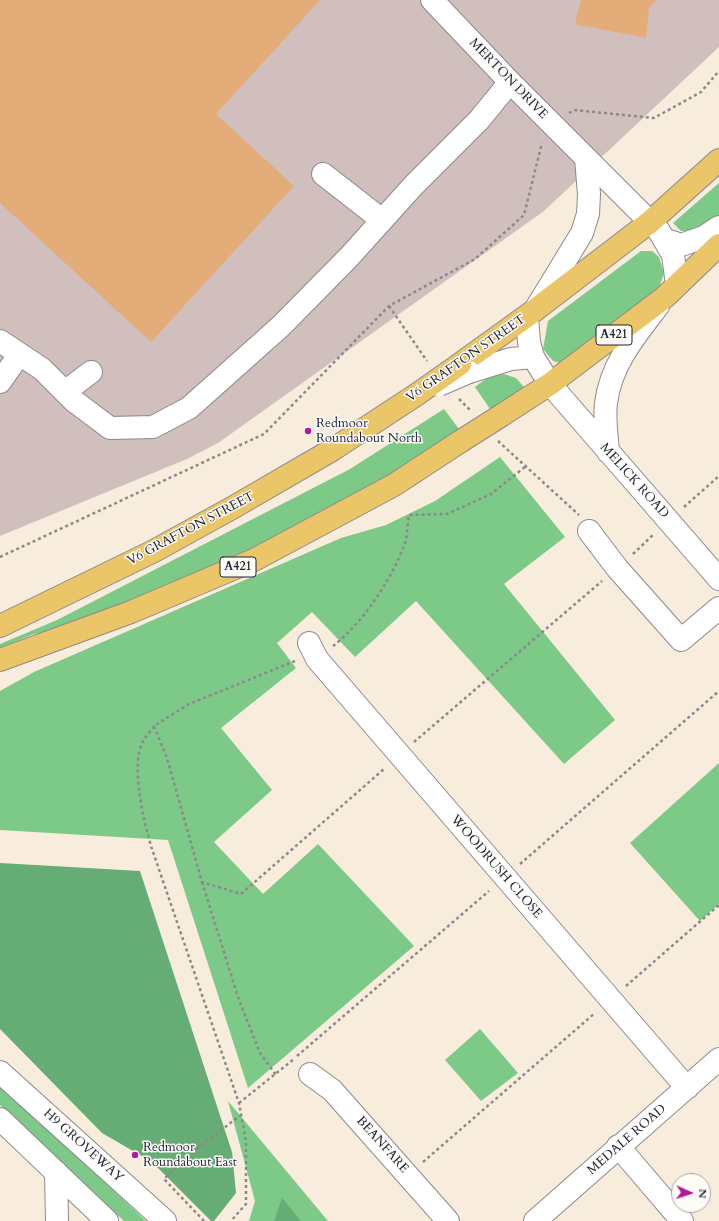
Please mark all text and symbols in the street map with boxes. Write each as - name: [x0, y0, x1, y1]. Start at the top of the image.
- street label: MERTON DRIVE: [465, 35, 551, 123]
- street label: V6 GRAFTON STREET: [404, 312, 528, 406]
- road number: A421: [596, 325, 632, 345]
- place label: Redmoor Roundabout North: [316, 416, 422, 447]
- marker: Redmoor Roundabout North: [303, 426, 313, 436]
- street label: MELICK ROAD: [596, 440, 672, 522]
- street label: V6 GRAFTON STREET: [125, 489, 257, 569]
- road number: A421: [220, 557, 256, 577]
- street label: WOODRUSH CLOSE: [447, 812, 545, 922]
- street label: MEDALE ROAD: [584, 1101, 670, 1179]
- street label: H9 GROVEWAY: [40, 1106, 126, 1186]
- street label: BEANFARE: [352, 1113, 412, 1177]
- place label: Redmoor Roundabout East: [143, 1140, 237, 1171]
- marker: Redmoor Roundabout East: [130, 1150, 140, 1160]
- north arrow: [671, 1173, 711, 1213]
- text: N: [695, 1188, 710, 1199]

